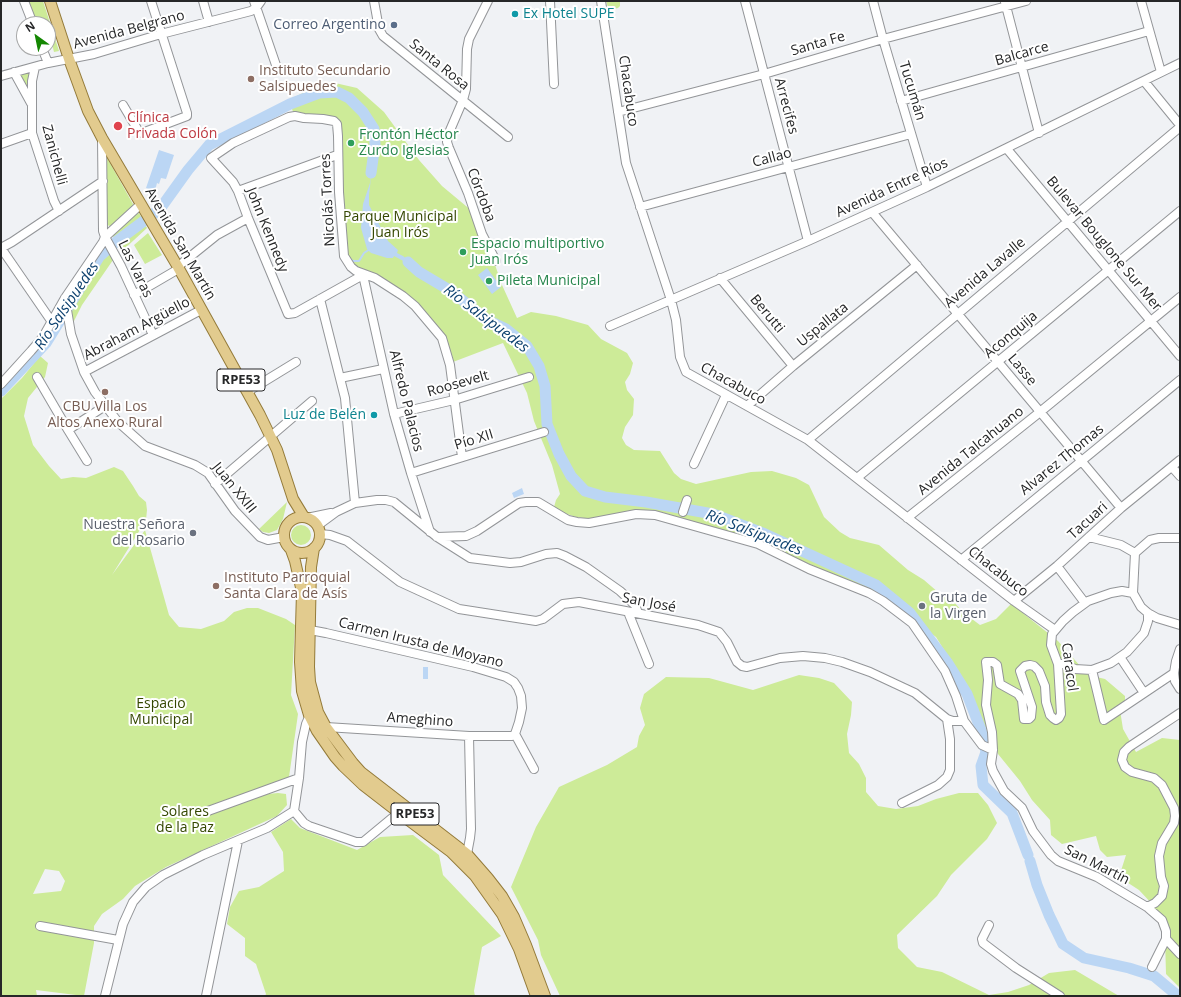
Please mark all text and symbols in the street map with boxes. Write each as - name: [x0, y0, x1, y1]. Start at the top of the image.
- place label: Ex Hotel SUPE: [523, 6, 615, 22]
- street label: Avenida Belgrano: [72, 7, 186, 53]
- marker: Ex Hotel SUPE: [510, 9, 520, 19]
- north arrow: [16, 16, 56, 56]
- place label: Correo Argentino: [273, 17, 386, 33]
- text: N: [22, 18, 38, 35]
- marker: Correo Argentino: [389, 20, 399, 30]
- street label: Santa Fe: [789, 28, 847, 60]
- street label: Santa Rosa: [406, 36, 472, 94]
- street label: Balcarce: [993, 38, 1051, 70]
- street label: Chacabuco: [615, 54, 641, 128]
- street label: Tucumán: [895, 59, 929, 123]
- place label: Instituto Secundario Salsipuedes: [259, 63, 391, 96]
- marker: Instituto Secundario Salsipuedes: [246, 74, 256, 84]
- street label: Arrecifes: [770, 76, 802, 136]
- place label: Clínica Privada Colón: [127, 110, 217, 142]
- marker: Clínica Privada Colón: [112, 120, 124, 132]
- street label: Zanichelli: [38, 123, 70, 187]
- place label: Frontón Héctor Zurdo Iglesias: [359, 127, 459, 160]
- marker: Frontón Héctor Zurdo Iglesias: [346, 138, 356, 148]
- street label: Callao: [751, 145, 793, 171]
- street label: Nicolás Torres: [317, 153, 339, 247]
- street label: Avenida Entre Ríos: [833, 155, 951, 221]
- street label: Córdoba: [463, 166, 499, 224]
- street label: Bulevar Bouglone Sur Mer: [1043, 173, 1165, 315]
- street label: Avenida San Martín: [141, 185, 219, 303]
- street label: John Kennedy: [242, 185, 292, 275]
- park label: Parque Municipal Juan Irós: [343, 209, 457, 242]
- street label: Avenida Lavalle: [941, 234, 1029, 312]
- place label: Espacio multiportivo Juan Irós: [471, 236, 604, 268]
- street label: Las Varas: [114, 238, 156, 300]
- marker: Espacio multiportivo Juan Irós: [458, 247, 468, 257]
- water label: Río Salsipuedes: [31, 259, 103, 353]
- place label: Pileta Municipal: [497, 273, 600, 289]
- marker: Pileta Municipal: [484, 276, 494, 286]
- water label: Río Salsipuedes: [440, 281, 532, 357]
- street label: Berutti: [746, 291, 788, 337]
- street label: Abraham Argüello: [81, 294, 193, 364]
- street label: Uspallata: [794, 299, 852, 351]
- street label: Aconquija: [981, 308, 1041, 362]
- street label: Alfredo Palacios: [385, 348, 427, 454]
- street label: Lasse: [1004, 351, 1040, 389]
- street label: Chacabuco: [697, 359, 769, 409]
- street label: Roosevelt: [425, 367, 491, 401]
- road number: RPE53: [217, 369, 265, 391]
- marker: CBU Villa Los Altos Anexo Rural: [100, 387, 110, 397]
- place label: CBU Villa Los Altos Anexo Rural: [47, 399, 163, 432]
- street label: Avenida Talcahuano: [915, 403, 1027, 499]
- place label: Luz de Belén: [283, 407, 366, 423]
- marker: Luz de Belén: [369, 410, 379, 420]
- street label: Alvarez Thomas: [1017, 421, 1107, 499]
- street label: Pío XII: [452, 426, 496, 454]
- street label: Juan XXIII: [209, 459, 259, 517]
- street label: Tacuari: [1065, 499, 1111, 543]
- water label: Río Salsipuedes: [703, 506, 805, 560]
- place label: Nuestra Señora del Rosario: [83, 517, 185, 550]
- marker: Nuestra Señora del Rosario: [188, 528, 198, 538]
- street label: Chacabuco: [964, 543, 1032, 601]
- place label: Instituto Parroquial Santa Clara de Asís: [224, 570, 350, 602]
- marker: Instituto Parroquial Santa Clara de Asís: [211, 581, 221, 591]
- street label: San José: [621, 590, 677, 616]
- place label: Gruta de la Virgen: [930, 590, 987, 622]
- marker: Gruta de la Virgen: [917, 601, 927, 611]
- street label: Carmen Irusta de Moyano: [337, 614, 505, 672]
- street label: Caracol: [1057, 642, 1081, 692]
- park label: Espacio Municipal: [129, 696, 193, 728]
- street label: Ameghino: [386, 709, 454, 731]
- road number: RPE53: [391, 803, 439, 825]
- park label: Solares de la Paz: [156, 804, 214, 836]
- street label: San Martín: [1062, 841, 1132, 889]

